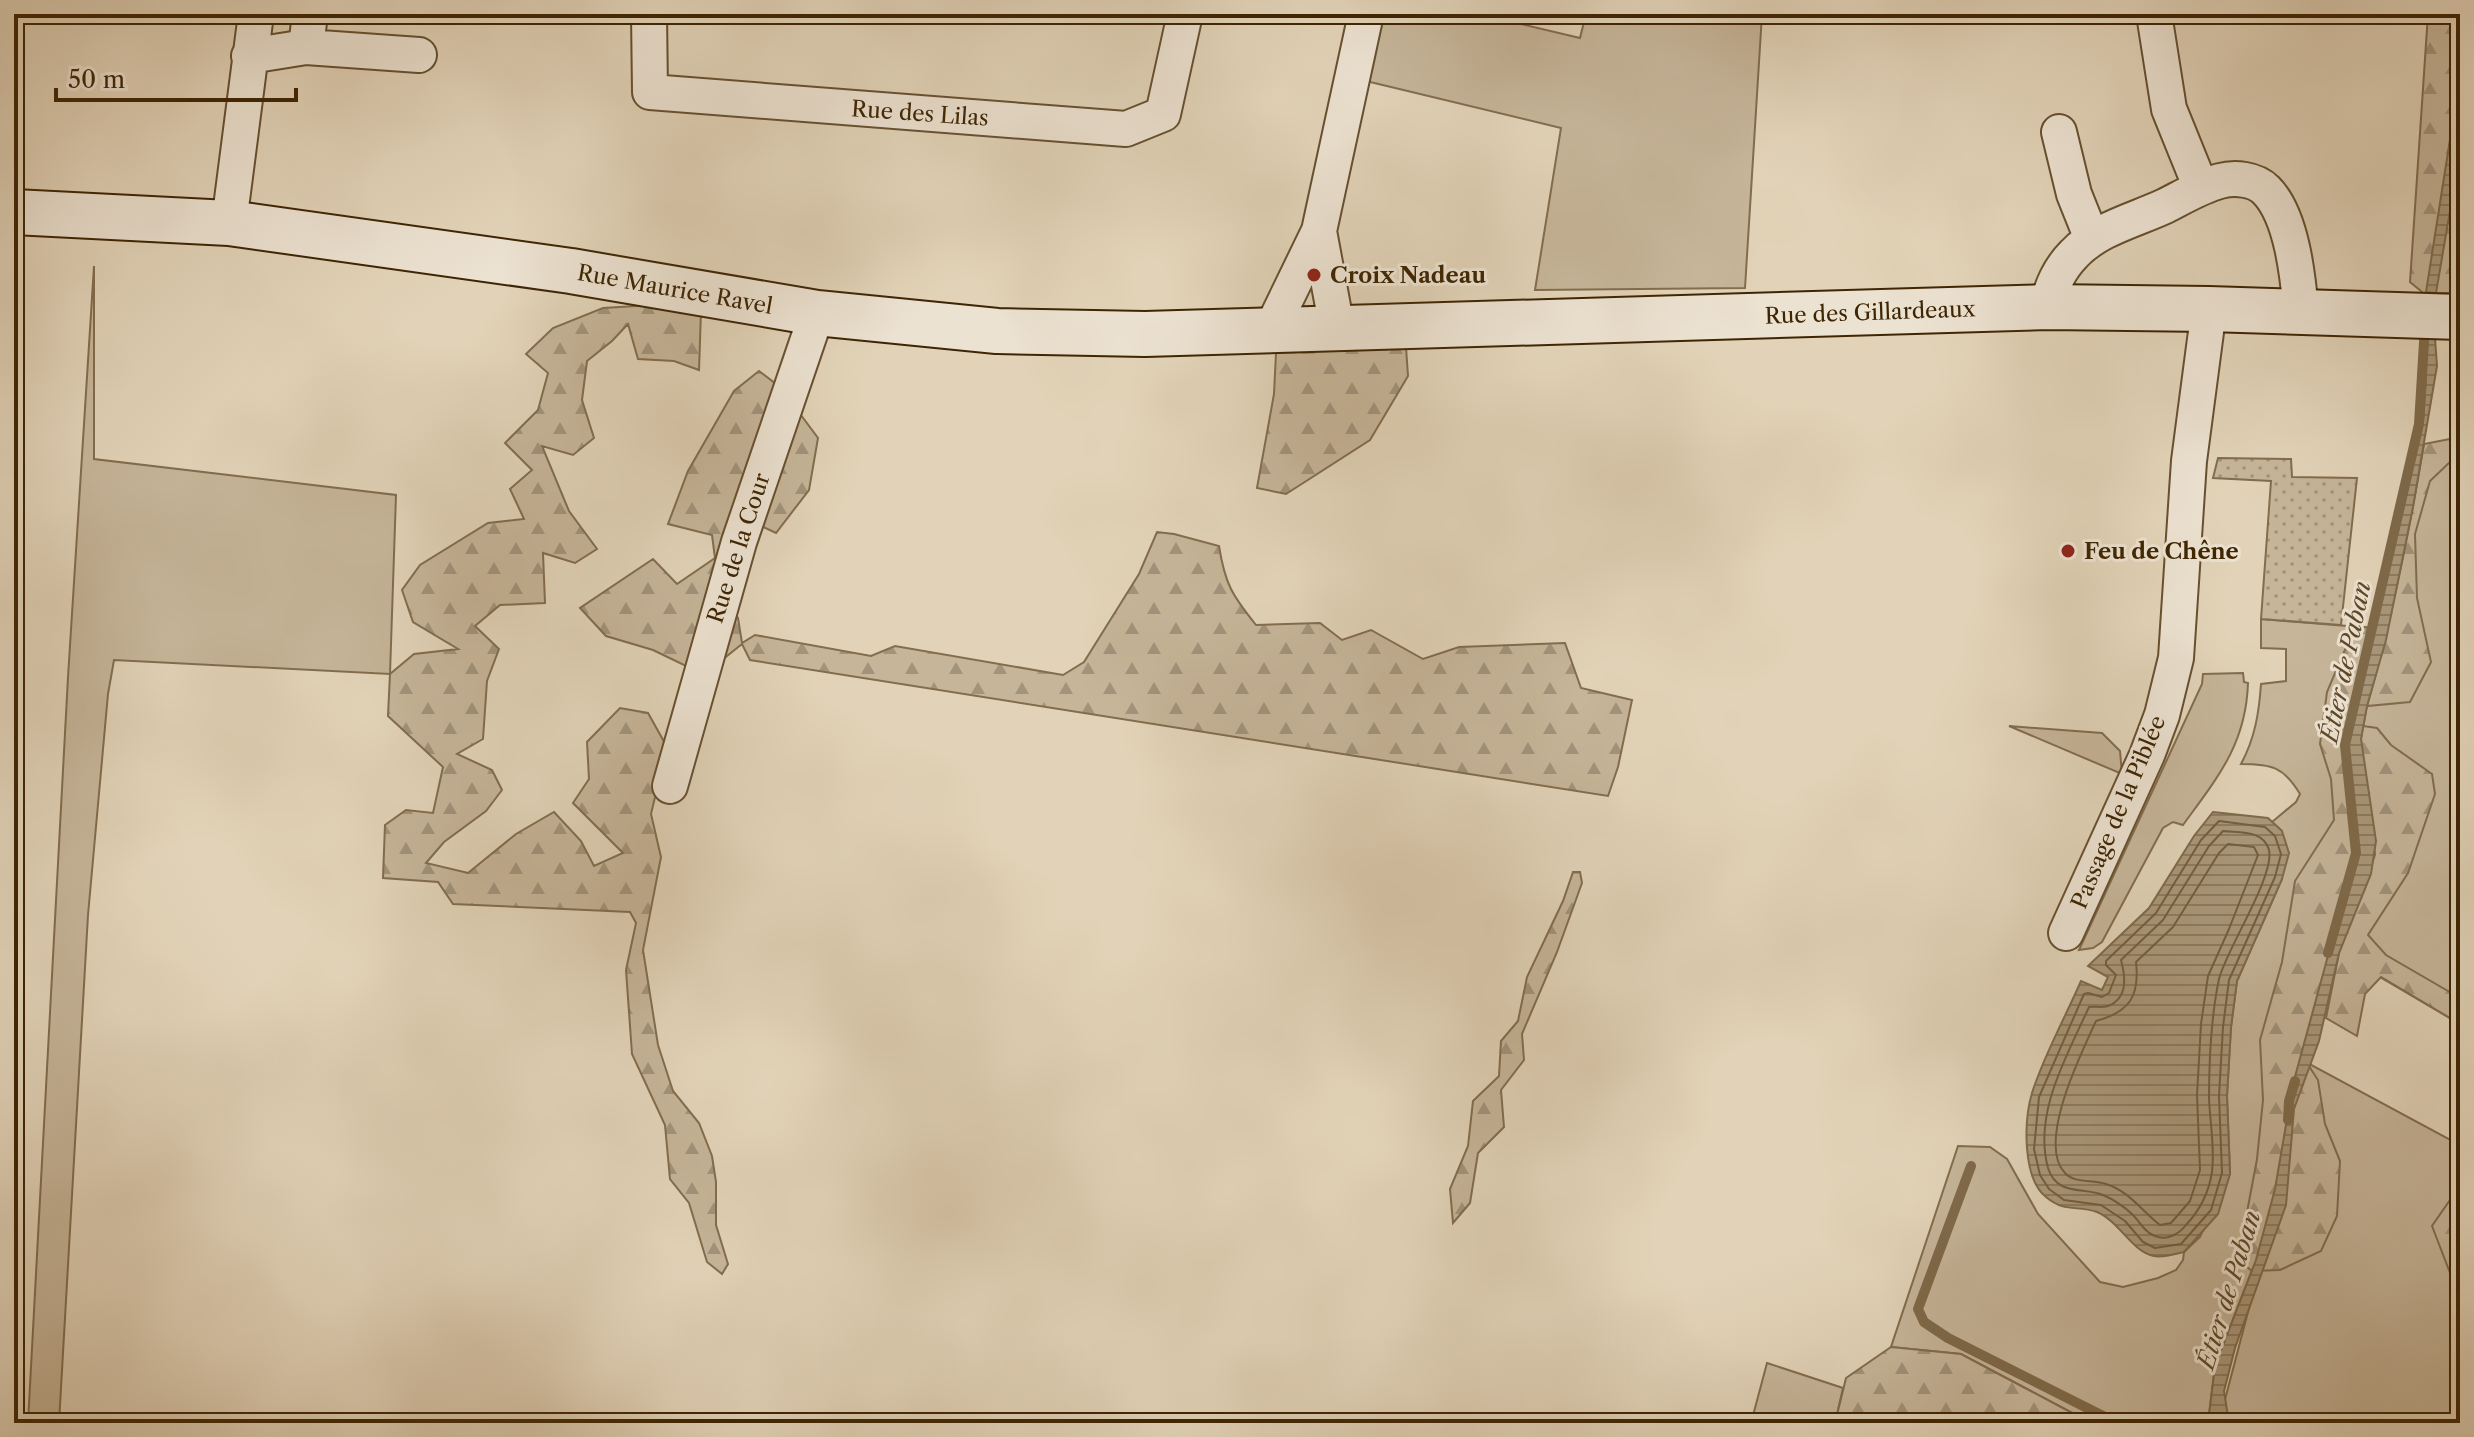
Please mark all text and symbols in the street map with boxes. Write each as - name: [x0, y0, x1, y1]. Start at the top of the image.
- scale bar: [56, 52, 296, 102]
- text: 50 m: [68, 65, 125, 94]
- street label: Rue des Lilas: [850, 95, 990, 132]
- street label: Rue Maurice Ravel: [575, 259, 775, 320]
- place label: Croix Nadeau: [1330, 262, 1486, 289]
- marker: Croix Nadeau: [1305, 266, 1323, 284]
- street label: Rue des Gillardeaux: [1764, 295, 1976, 330]
- street label: Rue de la Cour: [701, 470, 775, 627]
- place label: Feu de Chêne: [2084, 538, 2239, 565]
- marker: Feu de Chêne: [2059, 542, 2077, 560]
- water label: Étier de Paban: [2314, 579, 2377, 747]
- street label: Passage de la Piblée: [2066, 712, 2171, 913]
- water label: Étier de Paban: [2190, 1207, 2266, 1374]

